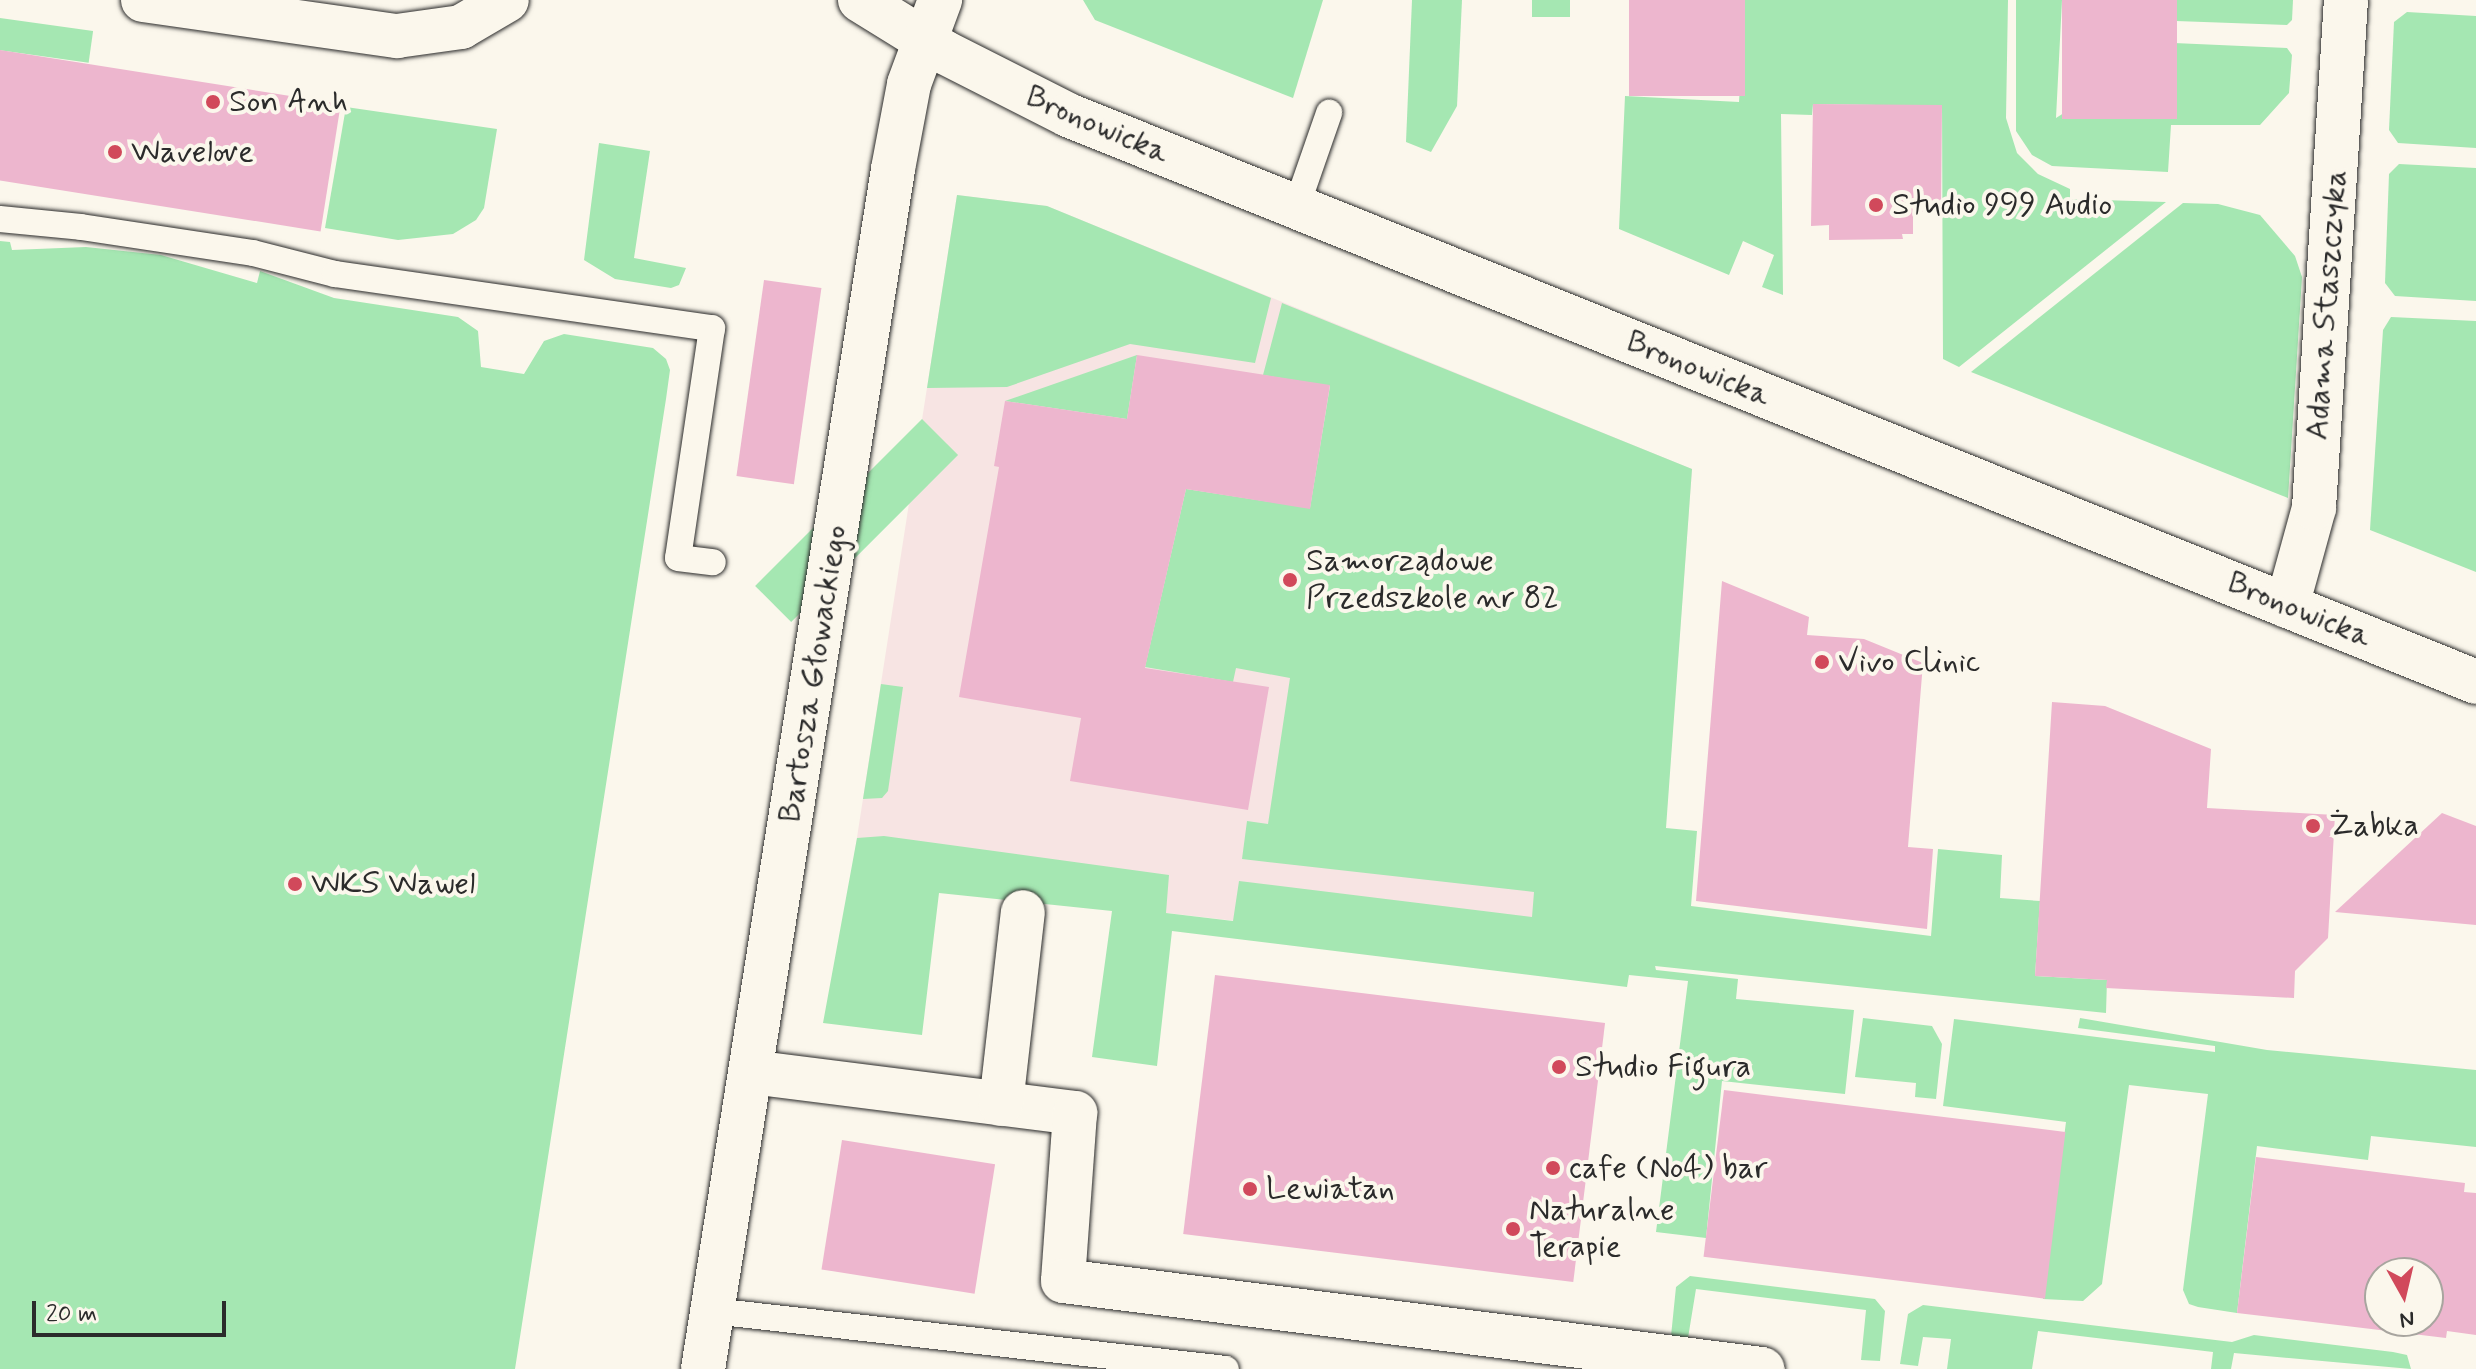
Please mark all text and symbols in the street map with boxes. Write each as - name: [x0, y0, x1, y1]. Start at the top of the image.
- street label: Bronowicka: [1020, 78, 1174, 172]
- place label: Son Anh: [229, 83, 341, 121]
- marker: Son Anh: [204, 93, 222, 111]
- place label: Wavelove: [131, 133, 254, 171]
- marker: Wavelove: [106, 143, 124, 161]
- street label: Adama Staszczyka: [2299, 172, 2355, 438]
- place label: Studio 999 Audio: [1892, 186, 2112, 224]
- marker: Studio 999 Audio: [1867, 196, 1885, 214]
- street label: Bronowicka: [1620, 323, 1776, 415]
- street label: Bartosza Głowackiego: [772, 523, 856, 825]
- place label: Samorządowe Przedszkole nr 82: [1306, 543, 1549, 618]
- street label: Bronowicka: [2221, 564, 2377, 656]
- marker: Samorządowe Przedszkole nr 82: [1281, 571, 1299, 589]
- place label: Vivo Clinic: [1838, 643, 1983, 681]
- marker: Vivo Clinic: [1813, 653, 1831, 671]
- place label: Żabka: [2329, 807, 2419, 845]
- marker: Żabka: [2304, 817, 2322, 835]
- place label: WKS Wawel: [311, 865, 475, 903]
- marker: WKS Wawel: [286, 875, 304, 893]
- place label: Studio Figura: [1575, 1048, 1751, 1086]
- marker: Studio Figura: [1550, 1058, 1568, 1076]
- place label: cafe (No4) bar: [1569, 1149, 1767, 1187]
- marker: cafe (No4) bar: [1544, 1159, 1562, 1177]
- place label: Lewiatan: [1266, 1170, 1395, 1208]
- marker: Lewiatan: [1241, 1180, 1259, 1198]
- place label: Naturalne Terapie: [1529, 1192, 1675, 1267]
- marker: Naturalne Terapie: [1504, 1220, 1522, 1238]
- north arrow: [2364, 1257, 2444, 1337]
- scale bar: [36, 1285, 230, 1335]
- text: 20 m: [46, 1299, 97, 1330]
- text: N: [2398, 1304, 2416, 1334]

